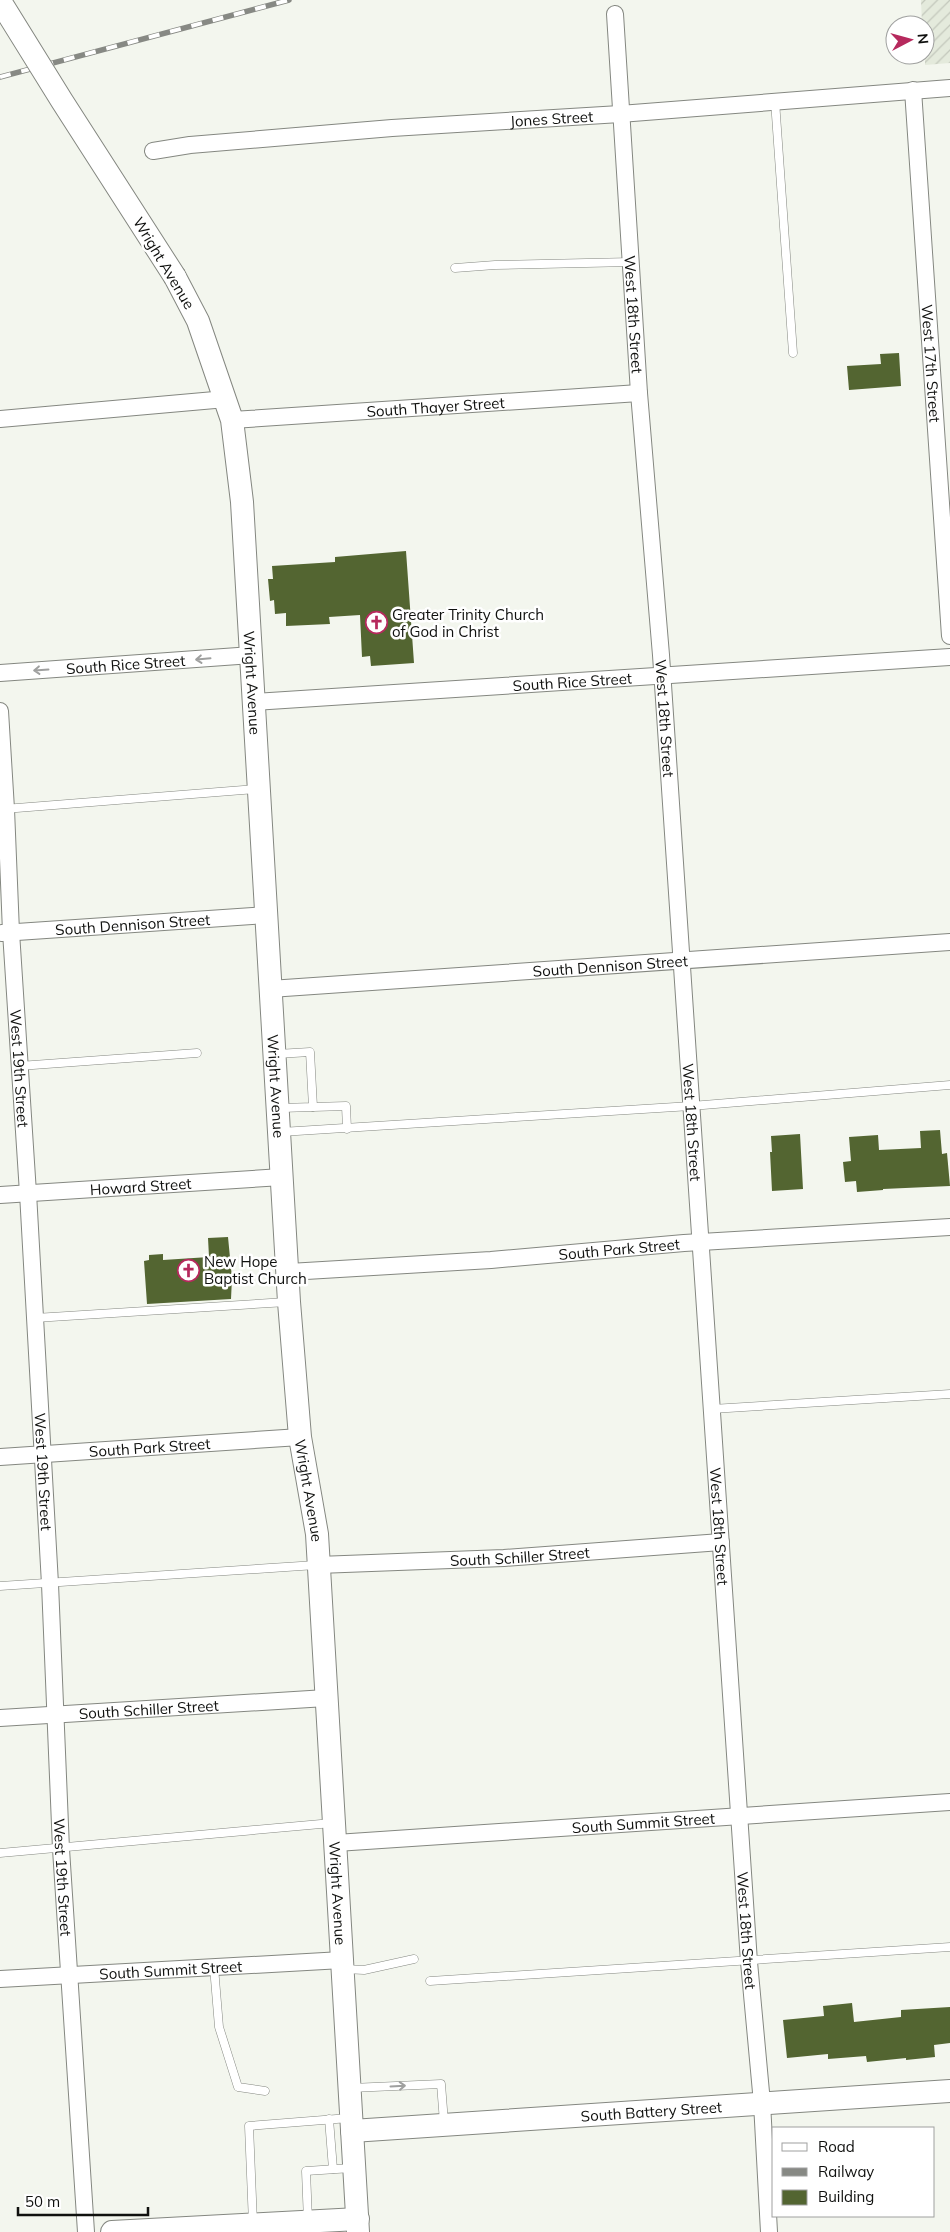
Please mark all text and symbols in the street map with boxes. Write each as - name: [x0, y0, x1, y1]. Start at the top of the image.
- north arrow: [885, 15, 935, 65]
- text: N: [913, 32, 932, 45]
- street label: Jones Street: [509, 106, 594, 130]
- street label: Wright Avenue: [129, 213, 199, 313]
- street label: West 18th Street: [621, 255, 647, 374]
- street label: West 17th Street: [918, 304, 945, 423]
- street label: South Thayer Street: [366, 392, 505, 421]
- place label: Greater Trinity Church of God in Christ: [392, 605, 544, 641]
- church icon: Greater Trinity Church of God in Christ: [364, 611, 388, 635]
- street label: Wright Avenue: [240, 630, 265, 735]
- street label: South Rice Street: [65, 650, 186, 678]
- one-way arrow: [196, 655, 212, 664]
- street label: West 18th Street: [652, 659, 679, 778]
- one-way arrow: [33, 665, 49, 675]
- street label: South Rice Street: [512, 668, 633, 695]
- street label: South Dennison Street: [55, 909, 211, 939]
- street label: South Dennison Street: [532, 951, 688, 980]
- street label: West 19th Street: [7, 1009, 33, 1128]
- street label: Wright Avenue: [264, 1033, 289, 1139]
- street label: West 18th Street: [679, 1063, 706, 1182]
- street label: Howard Street: [89, 1173, 192, 1199]
- street label: South Park Street: [558, 1234, 681, 1264]
- place label: New Hope Baptist Church: [204, 1252, 307, 1288]
- church icon: New Hope Baptist Church: [176, 1258, 200, 1282]
- street label: West 19th Street: [31, 1412, 56, 1531]
- street label: South Park Street: [88, 1433, 211, 1461]
- street label: Wright Avenue: [291, 1437, 327, 1542]
- street label: West 18th Street: [706, 1467, 733, 1586]
- street label: South Schiller Street: [450, 1542, 590, 1570]
- street label: South Schiller Street: [78, 1695, 219, 1723]
- street label: South Summit Street: [571, 1808, 715, 1837]
- street label: West 19th Street: [50, 1818, 76, 1937]
- street label: Wright Avenue: [326, 1841, 351, 1946]
- street label: West 18th Street: [733, 1871, 761, 1990]
- street label: South Summit Street: [99, 1956, 243, 1983]
- one-way arrow: [389, 2081, 405, 2090]
- street label: South Battery Street: [580, 2097, 723, 2125]
- legend: [772, 2127, 935, 2217]
- text: Road: [818, 2137, 855, 2156]
- text: Railway: [818, 2162, 874, 2181]
- scale bar: [18, 2184, 148, 2216]
- text: Building: [818, 2187, 874, 2206]
- text: 50 m: [25, 2192, 60, 2211]

